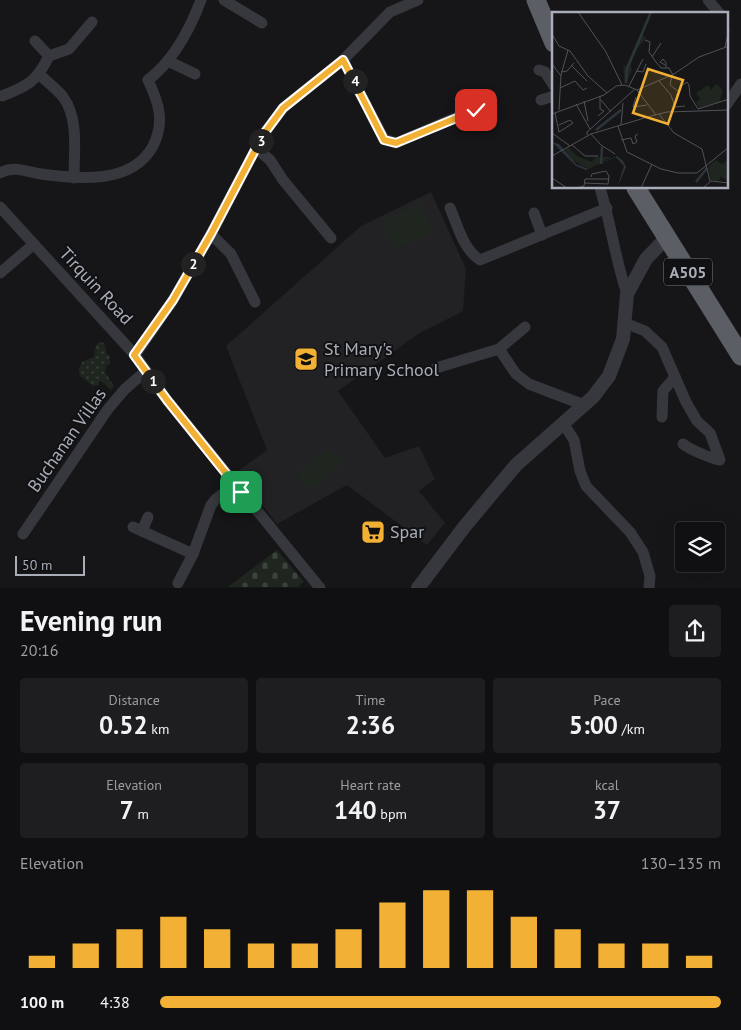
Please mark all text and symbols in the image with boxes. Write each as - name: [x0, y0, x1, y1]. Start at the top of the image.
- inset map: [552, 12, 728, 189]
- pin: 4: [342, 68, 368, 94]
- text: 4: [352, 72, 359, 90]
- pin: [455, 89, 497, 131]
- icon: check: [462, 96, 490, 124]
- pin: 3: [248, 128, 274, 154]
- text: 3: [258, 132, 265, 150]
- street label: Tirquin Road: [55, 242, 138, 329]
- pin: 2: [180, 252, 206, 276]
- text: 2: [190, 255, 197, 273]
- road number: A505: [664, 258, 712, 286]
- place label: St Mary's Primary School: [324, 337, 439, 381]
- school or university icon: St Mary's Primary School: [293, 346, 319, 372]
- pin: 1: [140, 368, 166, 394]
- text: 1: [150, 372, 157, 390]
- street label: Buchanan Villas: [22, 383, 111, 496]
- pin: [220, 471, 262, 513]
- icon: arrive: [227, 478, 255, 506]
- supermarket icon: Spar: [360, 519, 386, 545]
- place label: Spar: [390, 520, 424, 543]
- map controls: [675, 522, 725, 572]
- button: layers: [675, 522, 725, 572]
- scale bar: [15, 552, 85, 576]
- text: 50 m: [22, 556, 52, 574]
- text: Evening run: [20, 602, 162, 639]
- button: share: [669, 605, 721, 657]
- text: 20:16: [20, 640, 58, 660]
- text: Distance: [109, 691, 160, 709]
- text: Time: [355, 691, 386, 709]
- text: Pace: [593, 691, 621, 709]
- text: 0.52: [99, 709, 148, 741]
- text: 2:36: [346, 709, 395, 741]
- text: 5:00: [569, 709, 618, 741]
- text: km: [148, 720, 169, 738]
- text: /km: [618, 720, 645, 738]
- text: Elevation: [106, 776, 162, 794]
- text: Heart rate: [340, 776, 401, 794]
- text: kcal: [595, 776, 619, 794]
- text: 7: [120, 794, 134, 826]
- text: 140: [334, 794, 377, 826]
- text: 37: [593, 794, 621, 826]
- text: m: [134, 805, 149, 823]
- text: bpm: [377, 805, 407, 823]
- text: Elevation: [20, 853, 84, 873]
- text: 130–135 m: [641, 853, 721, 873]
- text: 100 m: [20, 992, 64, 1012]
- text: 4:38: [100, 992, 130, 1012]

